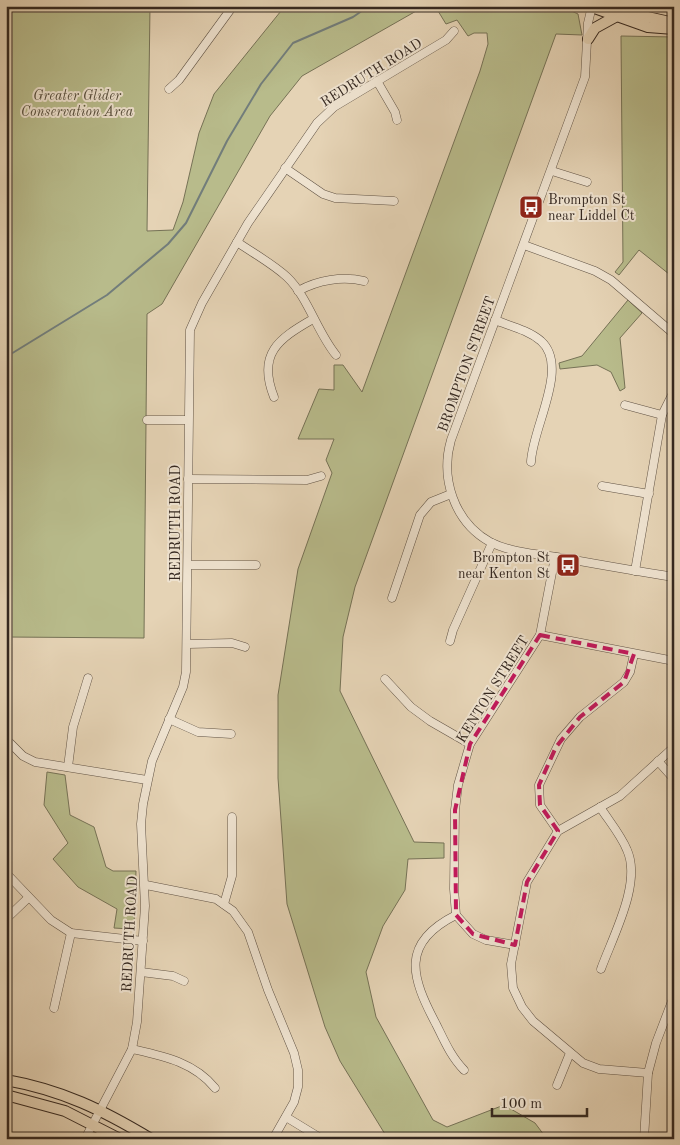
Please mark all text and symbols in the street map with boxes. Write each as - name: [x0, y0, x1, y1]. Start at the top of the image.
- street label: REDRUTH ROAD: [318, 36, 425, 110]
- park label: Greater Glider Conservation Area: [21, 89, 134, 119]
- place label: Brompton St near Liddel Ct: [548, 193, 635, 223]
- bus stop icon: Brompton St near Liddel Ct: [518, 194, 544, 220]
- street label: BROMPTON STREET: [436, 295, 498, 434]
- street label: REDRUTH ROAD: [169, 465, 183, 581]
- place label: Brompton St near Kenton St: [458, 551, 550, 581]
- bus stop icon: Brompton St near Kenton St: [555, 552, 581, 578]
- street label: KENTON STREET: [454, 633, 532, 746]
- street label: REDRUTH ROAD: [120, 875, 140, 993]
- scale bar: [492, 1085, 588, 1117]
- text: 100 m: [500, 1097, 542, 1112]

